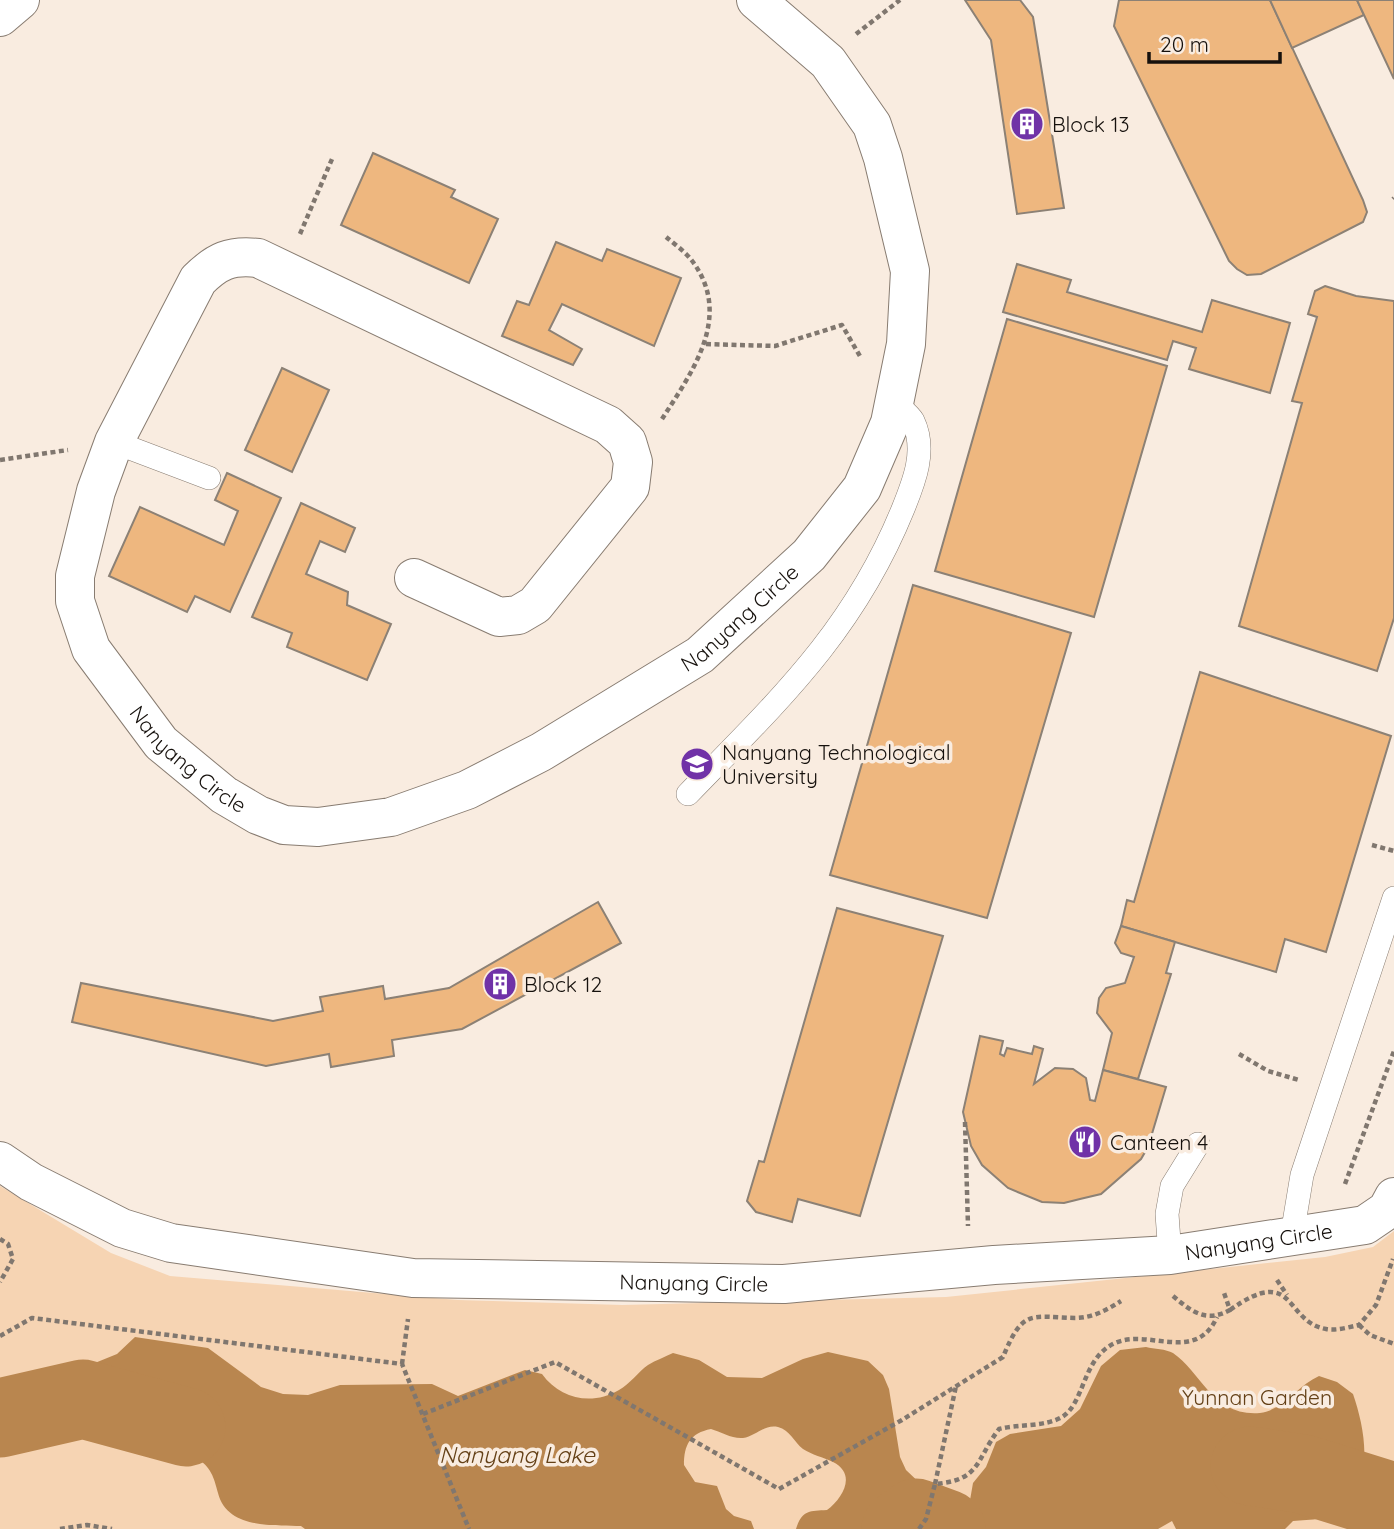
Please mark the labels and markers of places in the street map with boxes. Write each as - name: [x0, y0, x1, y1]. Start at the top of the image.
- building icon: Block 13: [1008, 105, 1046, 143]
- place label: Block 13: [1052, 111, 1130, 137]
- place label: Nanyang Technological University: [722, 739, 951, 789]
- school or university icon: Nanyang Technological University: [678, 745, 716, 783]
- building icon: Block 12: [481, 965, 519, 1003]
- place label: Block 12: [524, 971, 602, 997]
- restaurant icon: Canteen 4: [1066, 1123, 1104, 1161]
- place label: Canteen 4: [1110, 1129, 1208, 1155]

